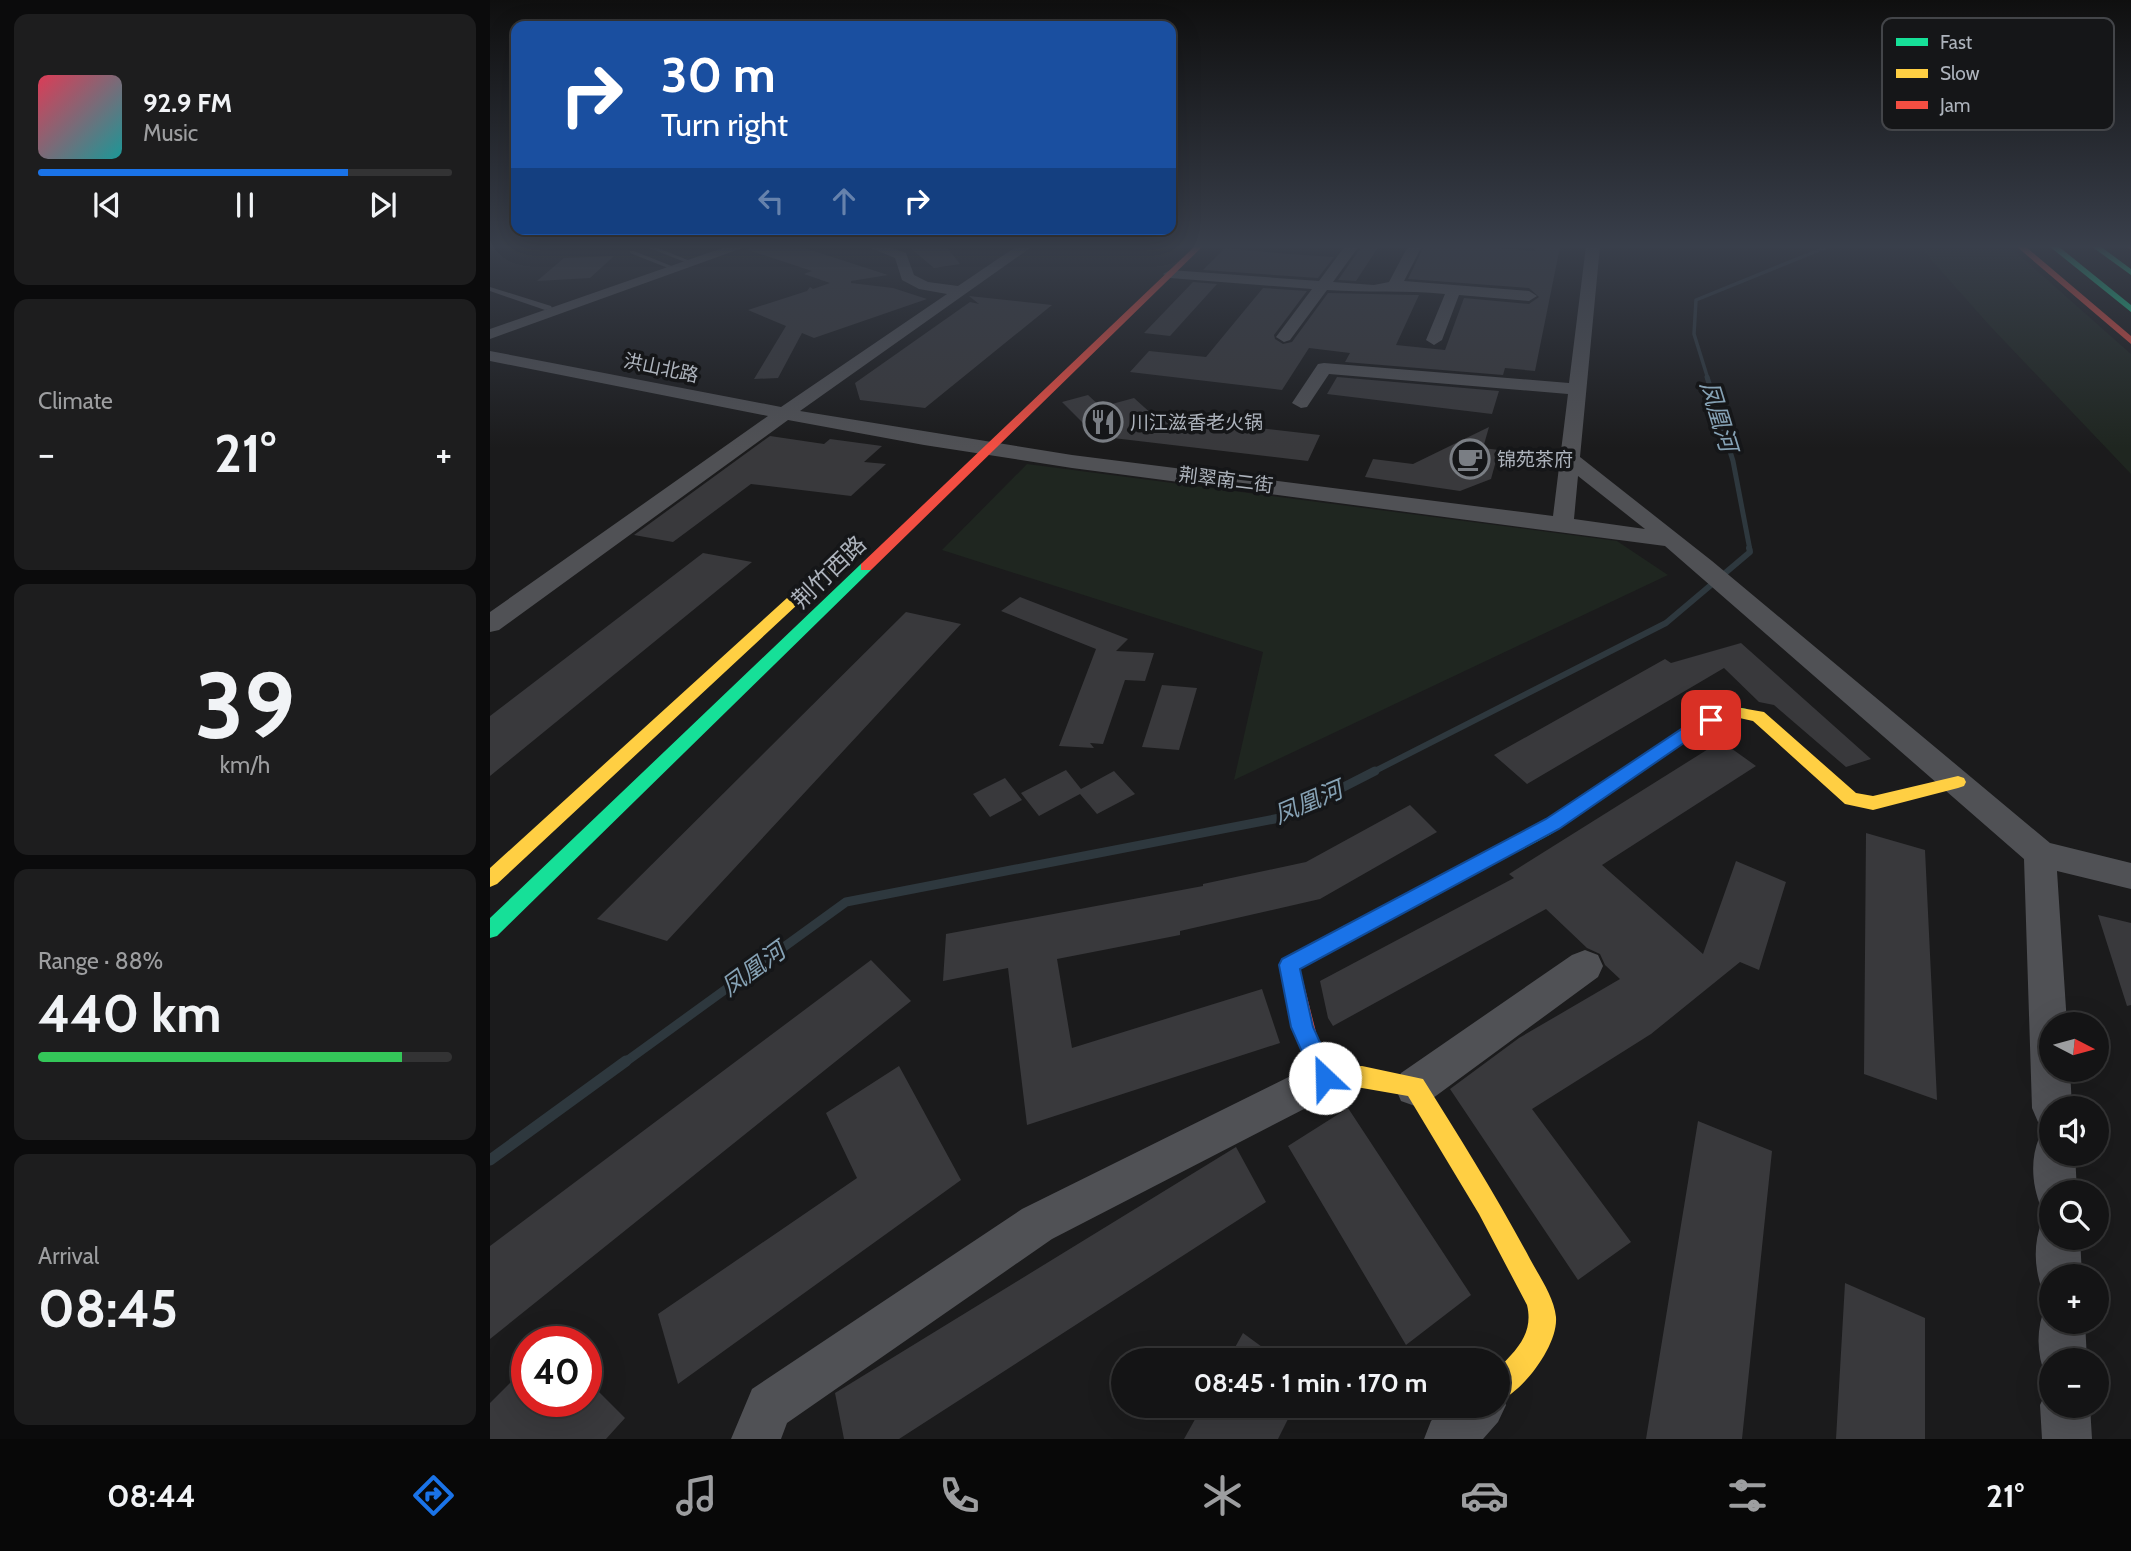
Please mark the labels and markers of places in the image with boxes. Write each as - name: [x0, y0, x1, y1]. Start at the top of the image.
- restaurant icon: 川江滋香老火锅: [1082, 401, 1124, 443]
- place label: 川江滋香老火锅: [1130, 411, 1263, 434]
- cafe icon: 锦苑茶府: [1449, 438, 1491, 480]
- place label: 锦苑茶府: [1497, 448, 1573, 471]
- pin: [1681, 690, 1741, 750]

